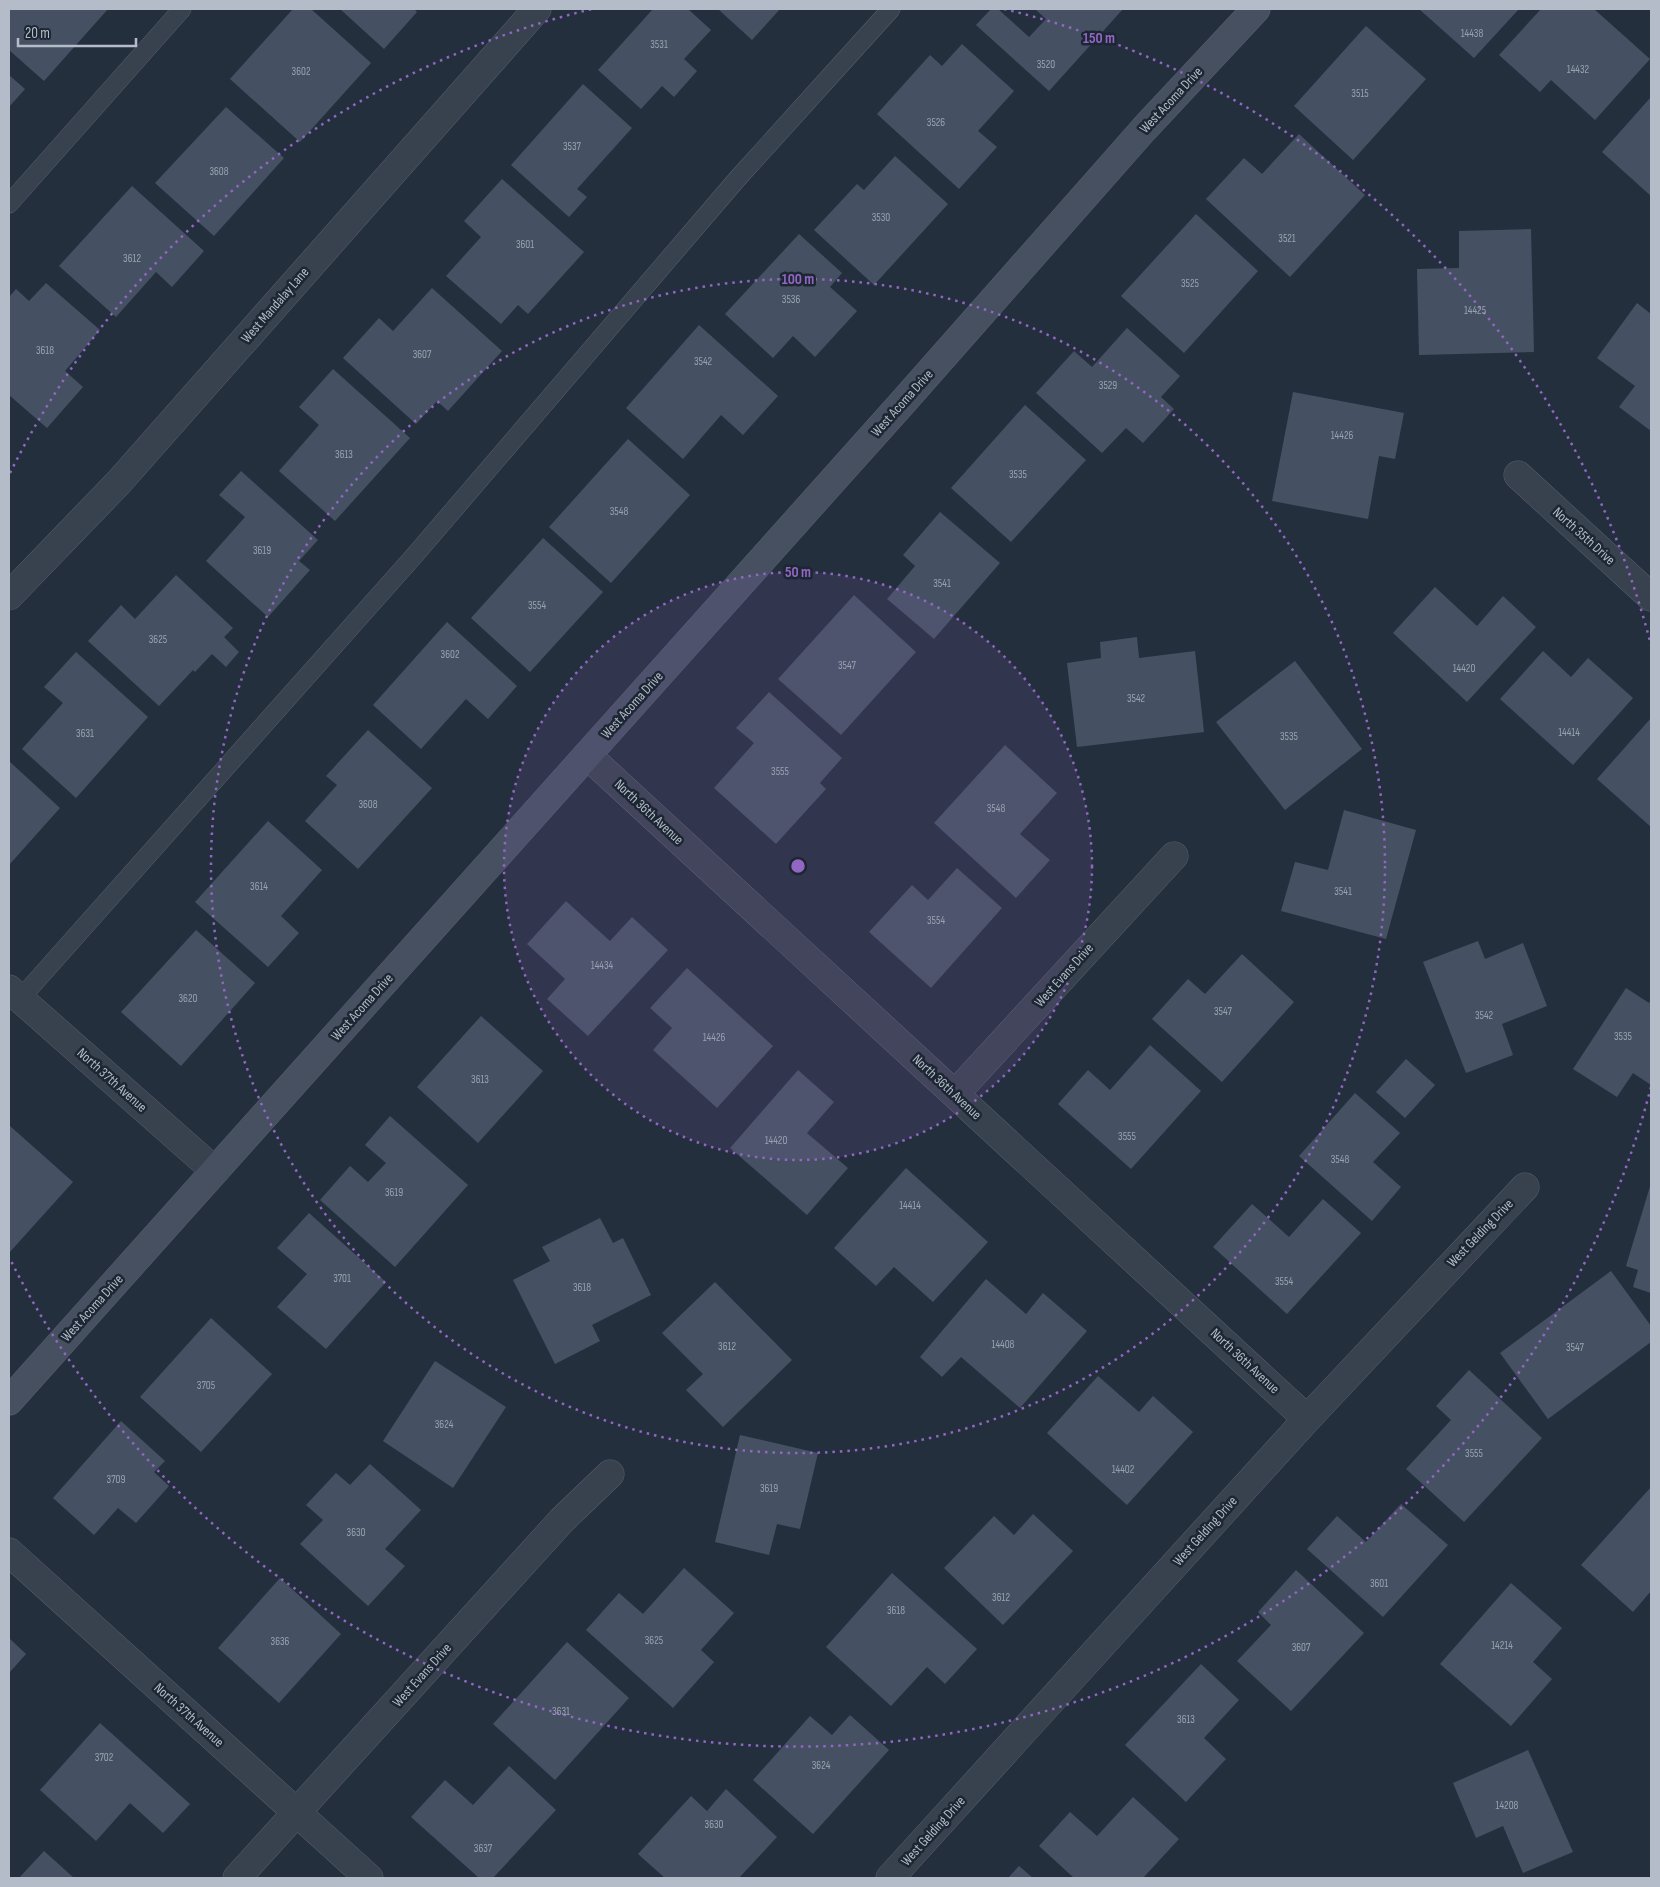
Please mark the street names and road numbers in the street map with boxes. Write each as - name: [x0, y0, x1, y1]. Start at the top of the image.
- street label: West Acoma Drive: [1136, 63, 1206, 137]
- street label: West Mandalay Lane: [238, 264, 312, 346]
- street label: West Acoma Drive: [867, 366, 937, 440]
- street label: North 35th Drive: [1549, 504, 1619, 568]
- street label: West Acoma Drive: [597, 668, 667, 742]
- street label: North 36th Avenue: [611, 776, 687, 848]
- street label: West Evans Drive: [1031, 940, 1097, 1010]
- street label: West Acoma Drive: [327, 970, 397, 1044]
- street label: North 37th Avenue: [74, 1044, 150, 1116]
- street label: North 36th Avenue: [909, 1051, 985, 1123]
- street label: West Gelding Drive: [1443, 1195, 1517, 1271]
- street label: West Acoma Drive: [57, 1271, 127, 1345]
- street label: North 36th Avenue: [1207, 1325, 1283, 1397]
- street label: West Gelding Drive: [1169, 1493, 1241, 1569]
- street label: West Evans Drive: [389, 1640, 455, 1710]
- street label: North 37th Avenue: [151, 1679, 227, 1751]
- street label: West Gelding Drive: [897, 1793, 969, 1869]

